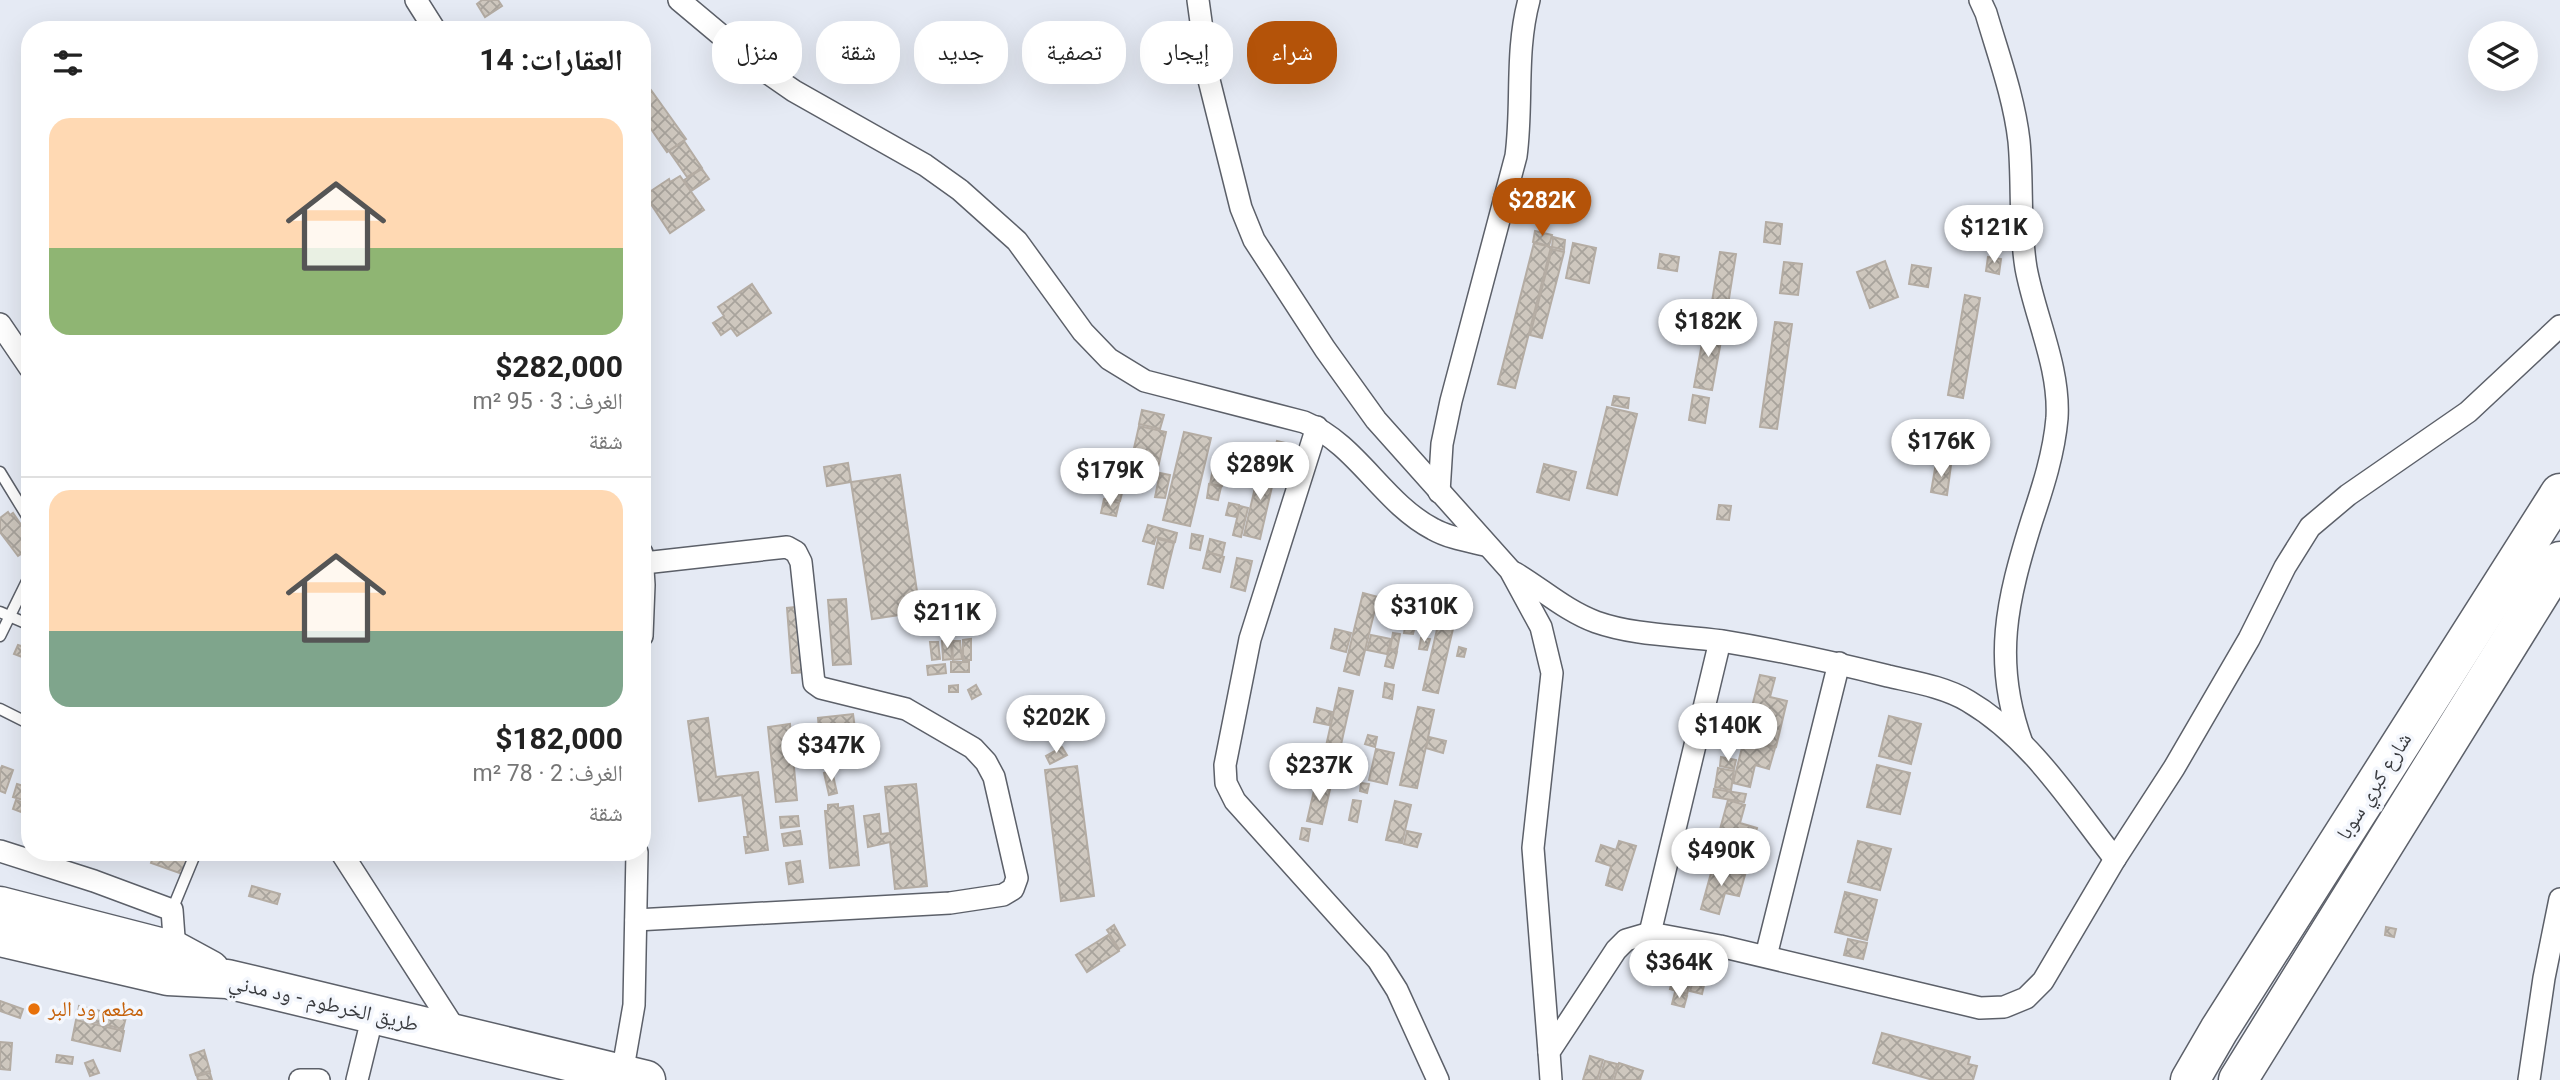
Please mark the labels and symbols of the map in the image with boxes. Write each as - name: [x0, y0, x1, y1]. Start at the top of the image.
- pin: $282K: [1493, 178, 1591, 238]
- pin: $121K: [1945, 205, 2043, 265]
- pin: $182K: [1659, 300, 1757, 359]
- pin: $176K: [1892, 420, 1990, 479]
- pin: $289K: [1211, 442, 1309, 502]
- pin: $179K: [1061, 448, 1159, 508]
- pin: $310K: [1375, 584, 1473, 644]
- pin: $211K: [898, 590, 996, 650]
- pin: $202K: [1007, 696, 1105, 755]
- pin: $140K: [1679, 704, 1777, 763]
- pin: $347K: [782, 724, 880, 783]
- street label: شارع كبري سوبا: [2332, 728, 2420, 846]
- pin: $237K: [1270, 744, 1368, 803]
- pin: $490K: [1672, 828, 1770, 888]
- pin: $364K: [1630, 940, 1728, 1000]
- street label: طريق الخرطوم - ود مدني: [226, 970, 421, 1041]
- place label: مطعم ود البر: [47, 997, 144, 1023]
- marker: مطعم ود البر: [26, 1001, 42, 1017]

